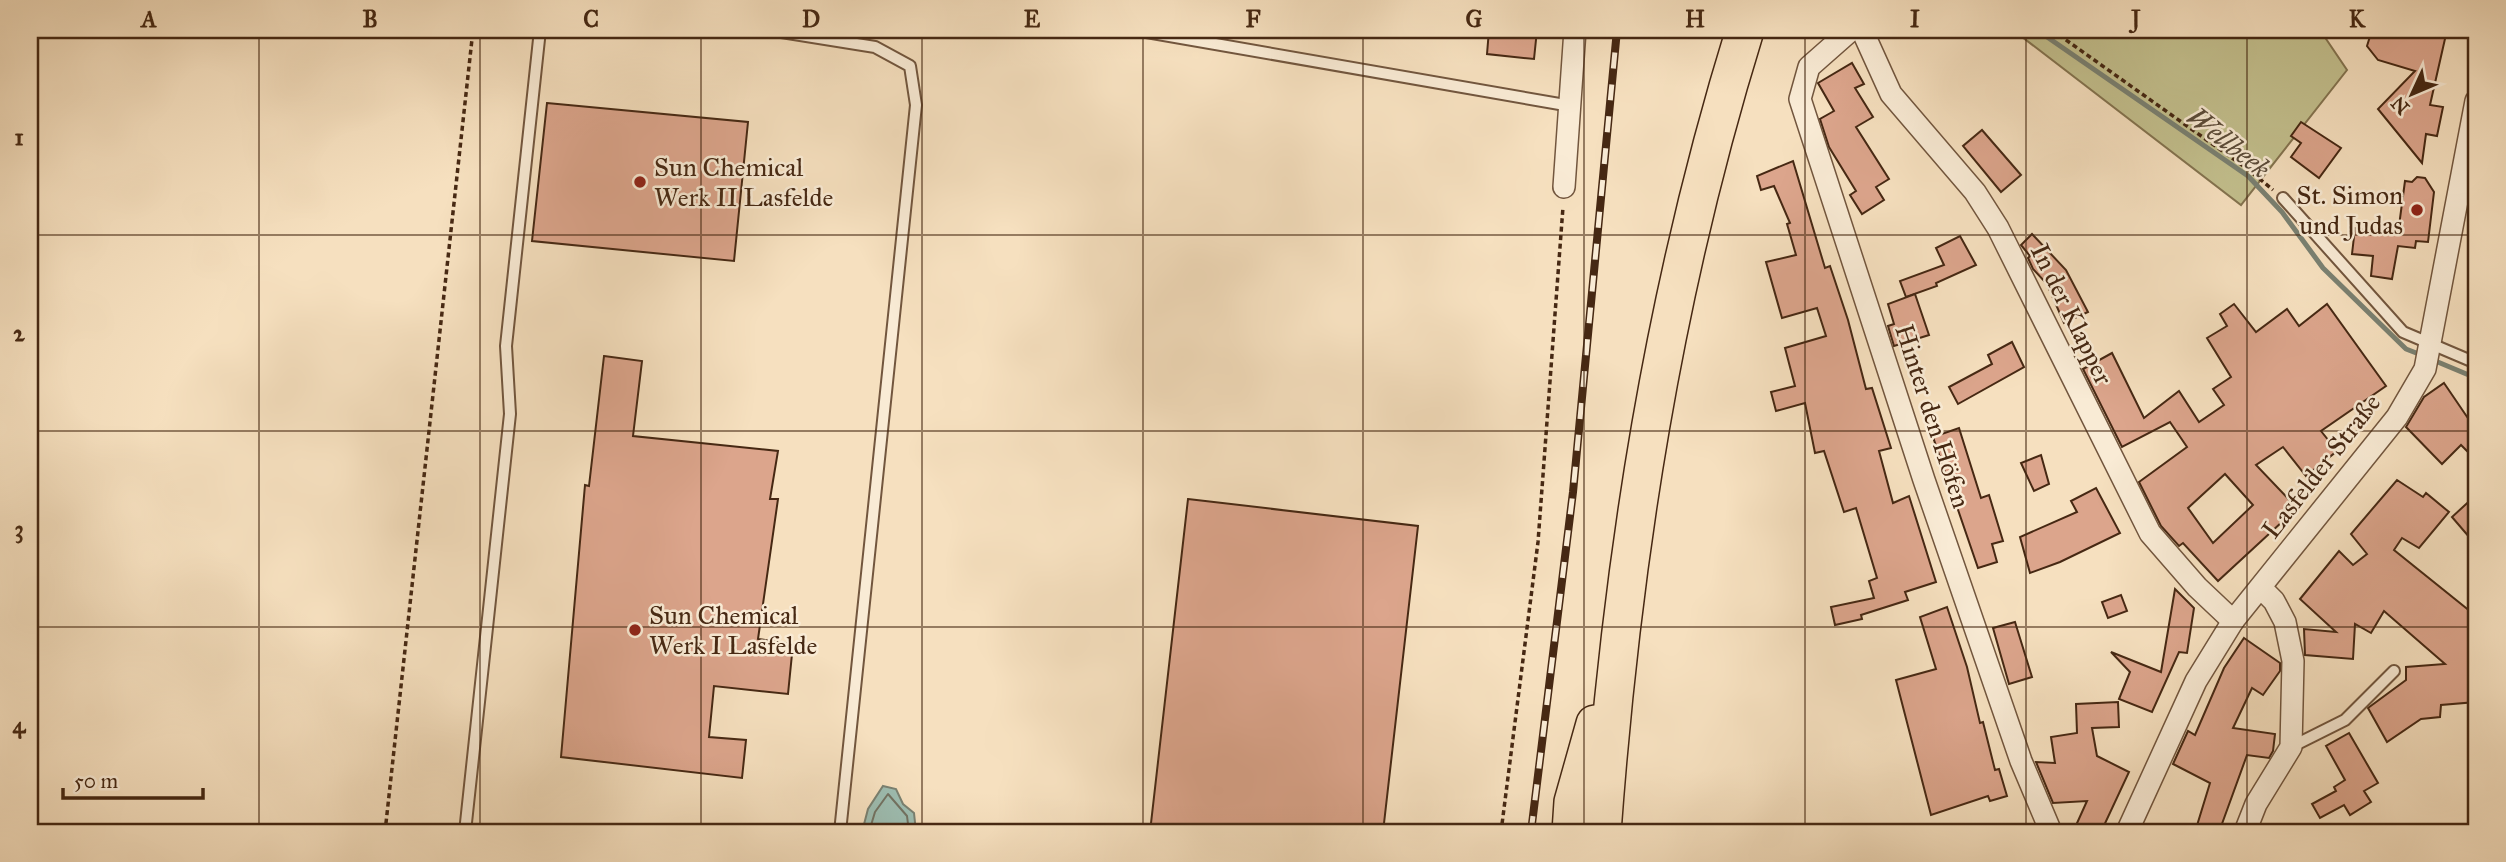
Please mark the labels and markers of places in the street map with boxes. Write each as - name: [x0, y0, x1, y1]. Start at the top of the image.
- place label: Sun Chemical Werk II Lasfelde: [654, 151, 834, 213]
- marker: Sun Chemical Werk II Lasfelde: [632, 174, 648, 190]
- place label: St. Simon und Judas: [2297, 179, 2403, 241]
- marker: St. Simon und Judas: [2409, 202, 2425, 218]
- place label: Sun Chemical Werk I Lasfelde: [649, 599, 817, 661]
- marker: Sun Chemical Werk I Lasfelde: [627, 622, 643, 638]

